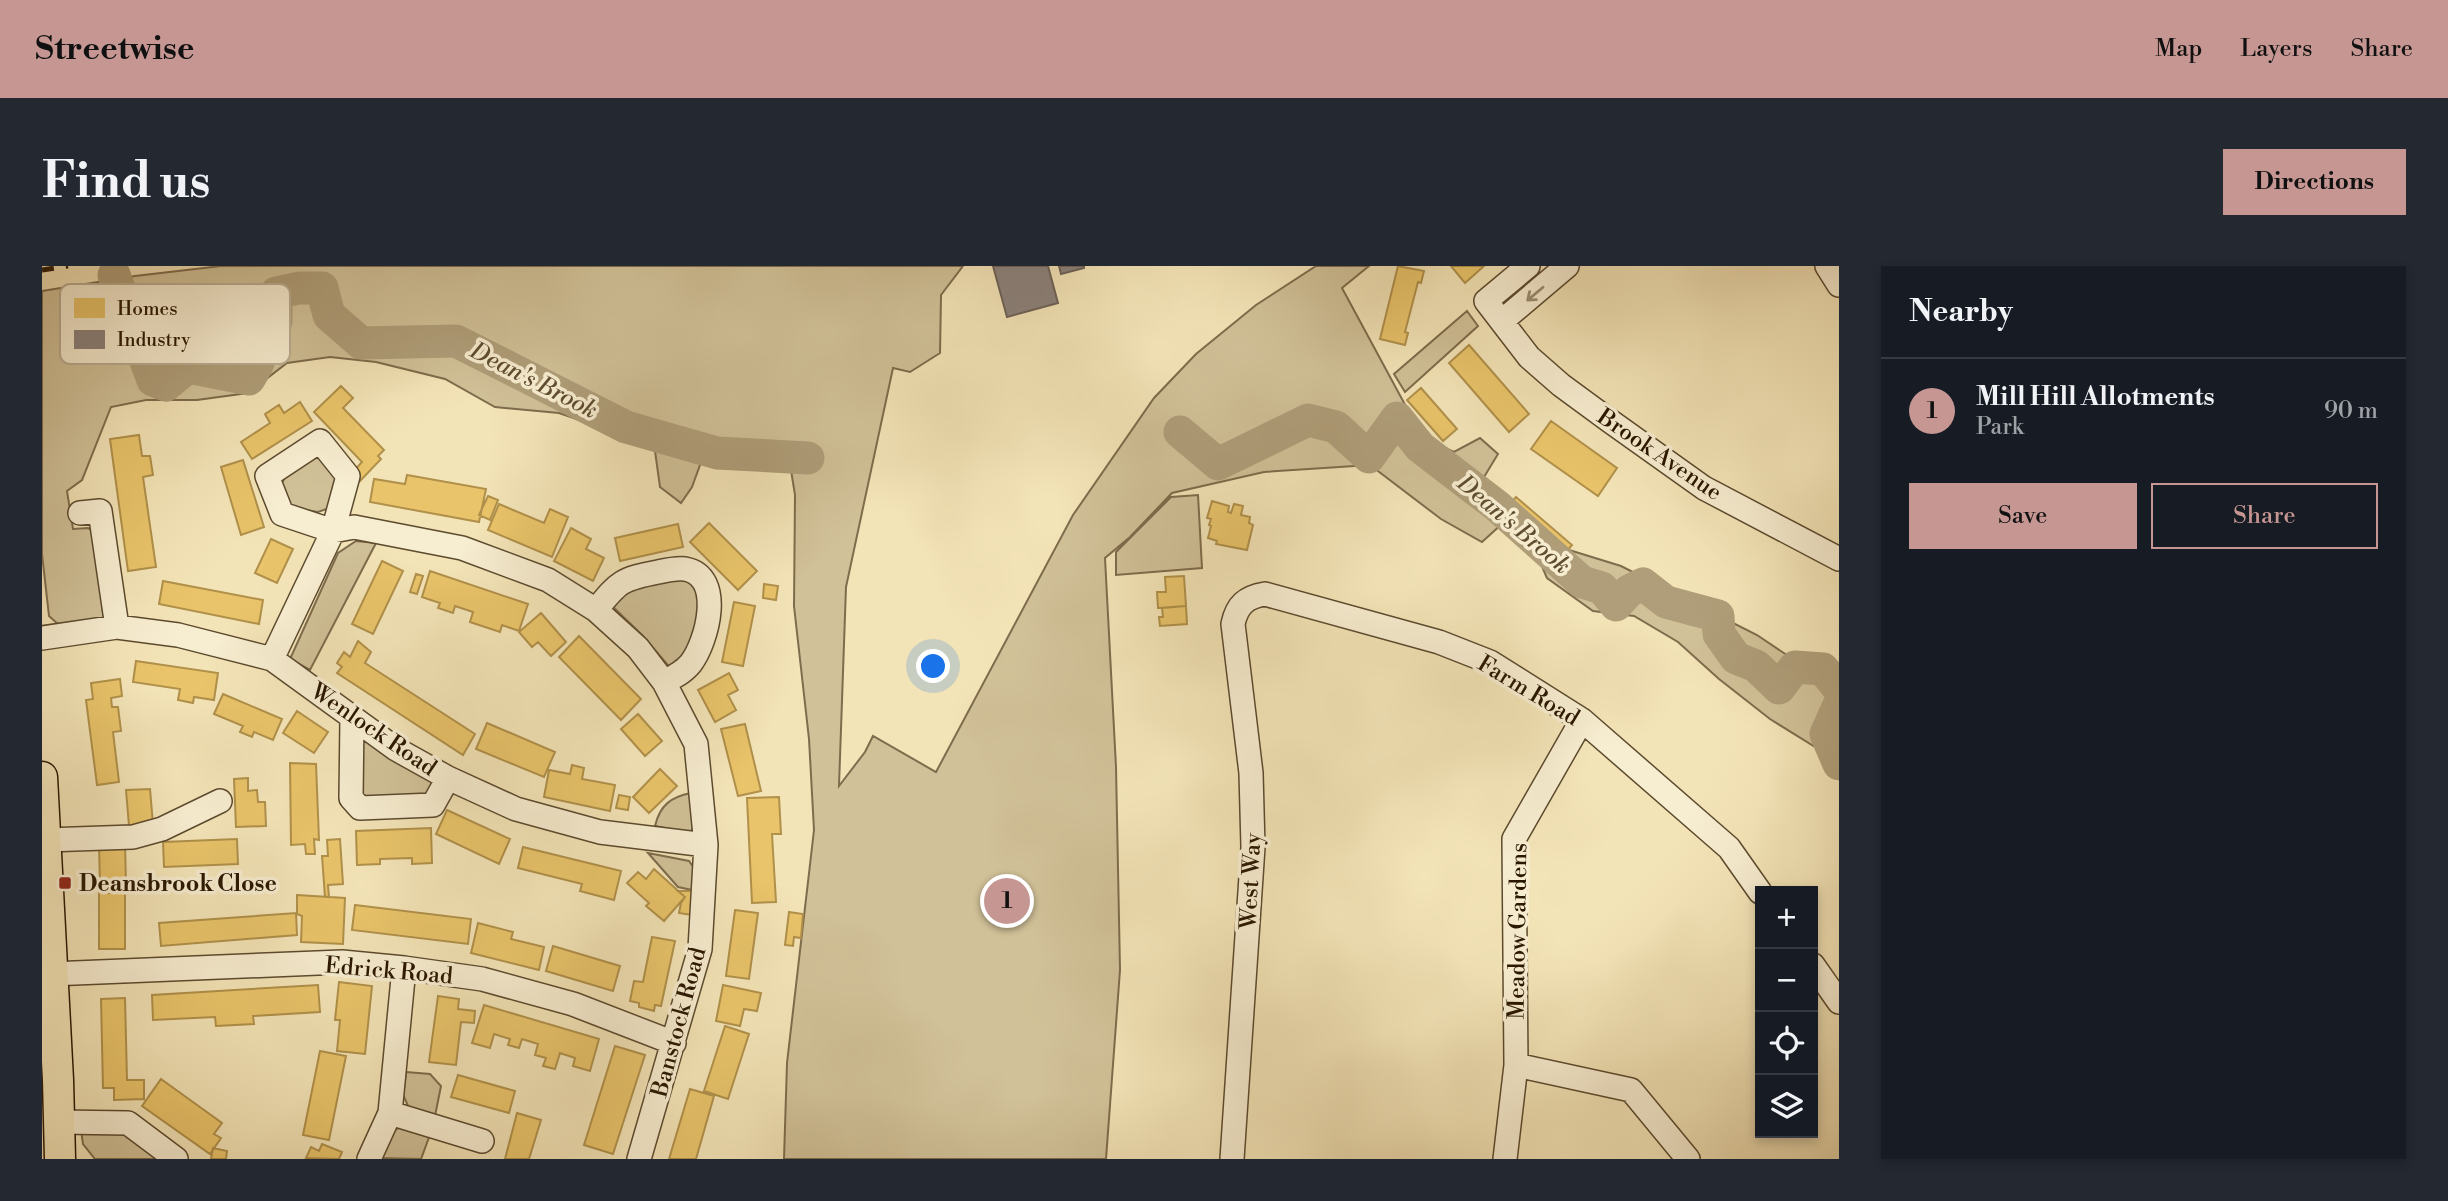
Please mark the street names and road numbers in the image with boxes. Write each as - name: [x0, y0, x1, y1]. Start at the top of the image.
- street label: Brook Avenue: [1591, 402, 1727, 507]
- street label: Farm Road: [1472, 650, 1585, 732]
- street label: Wenlock Road: [304, 677, 442, 782]
- street label: West Way: [1234, 831, 1268, 931]
- street label: Meadow Gardens: [1502, 843, 1534, 1020]
- street label: Banstock Road: [645, 944, 712, 1101]
- street label: Edrick Road: [324, 951, 454, 991]

